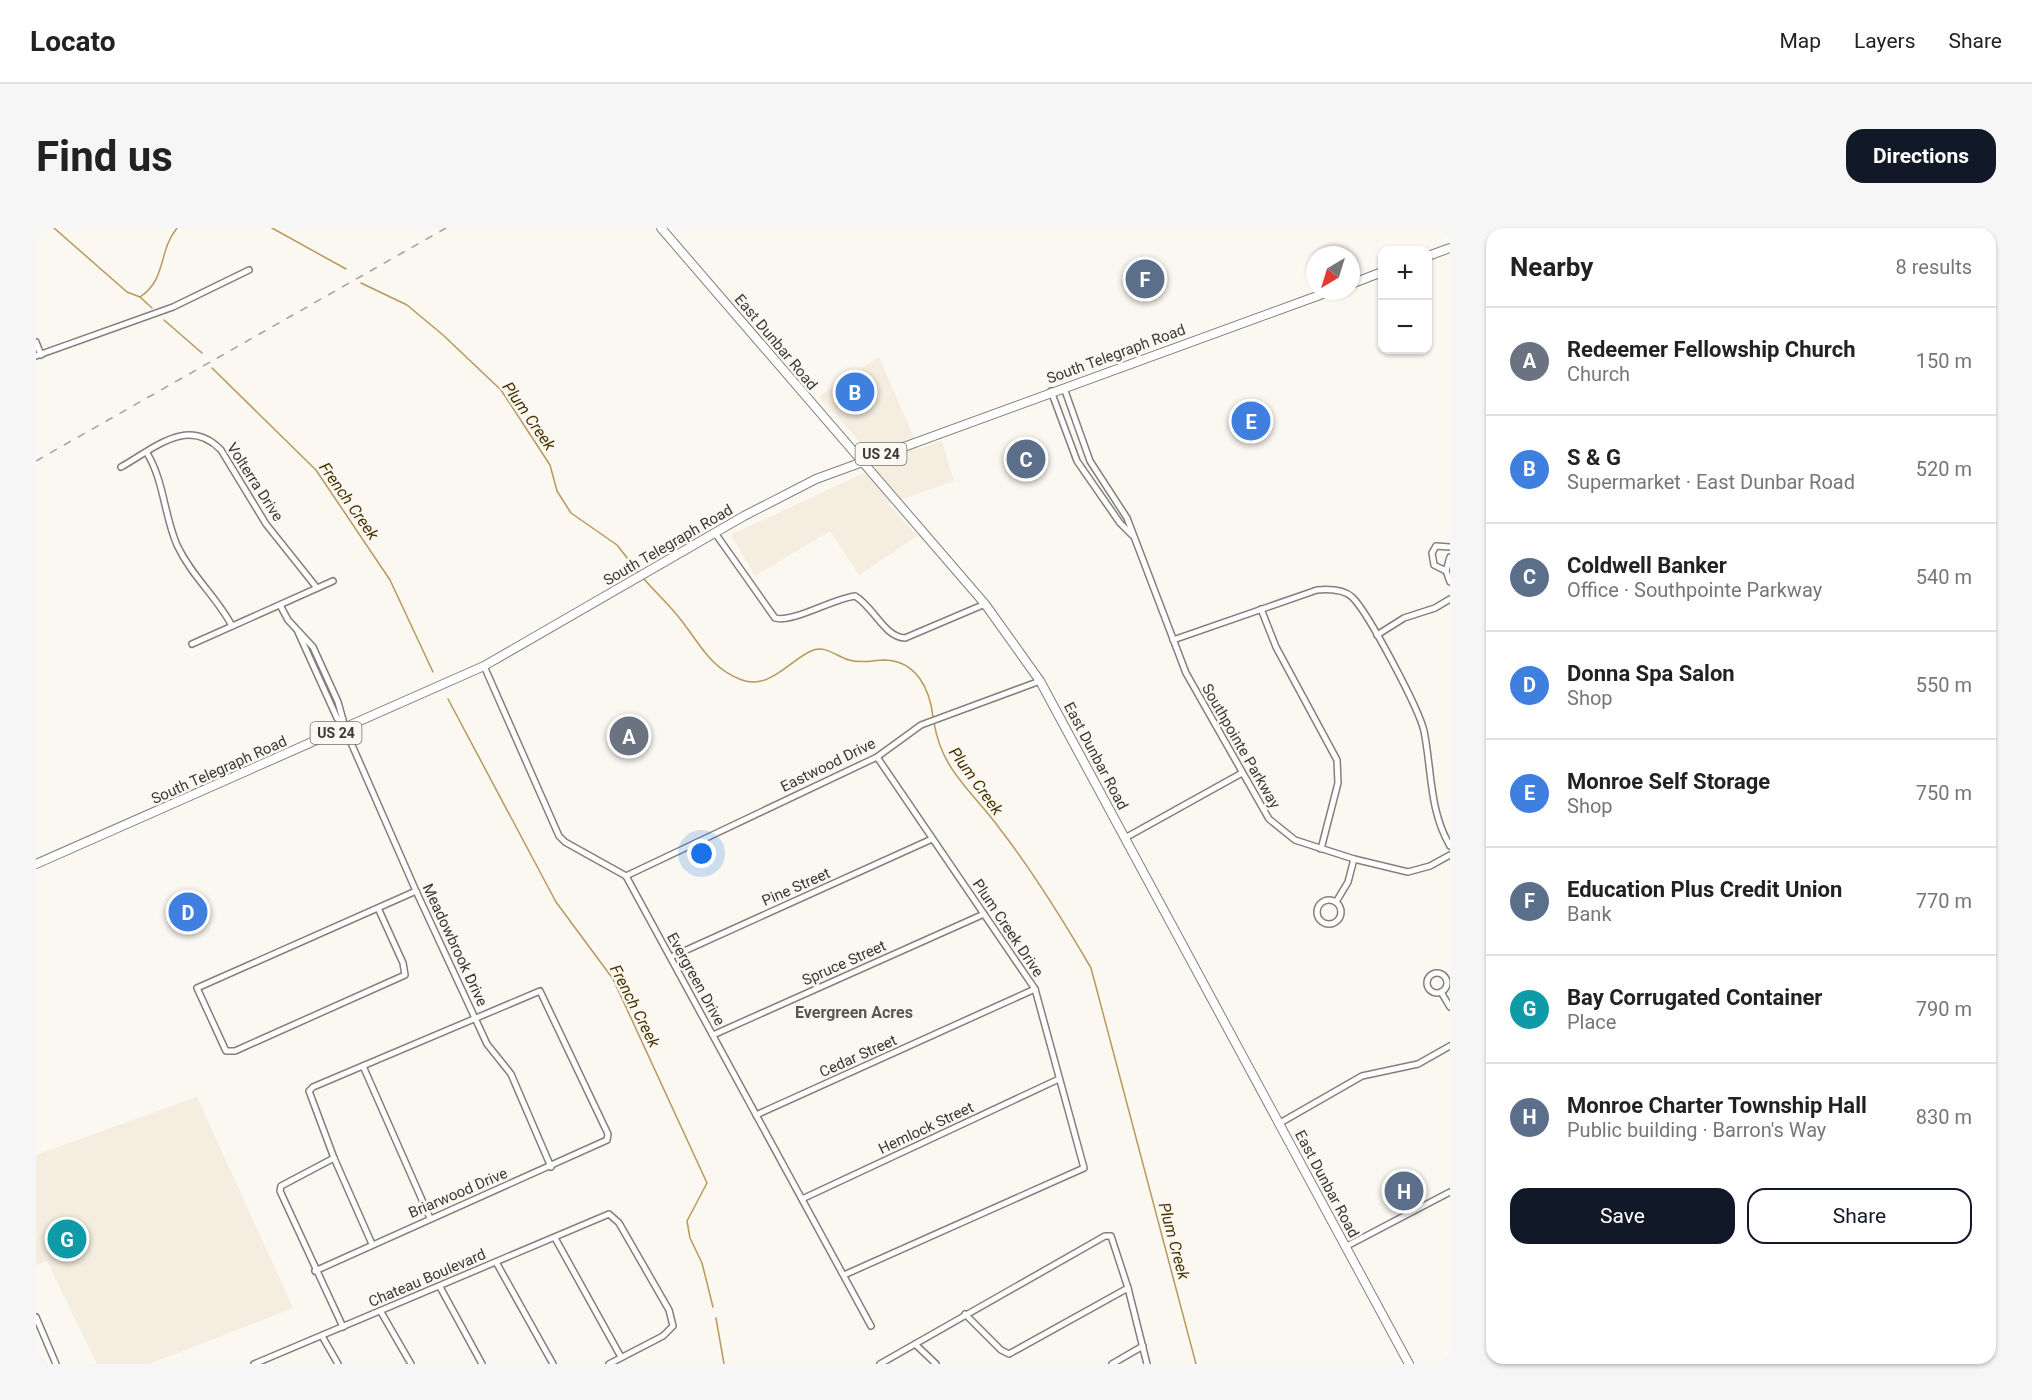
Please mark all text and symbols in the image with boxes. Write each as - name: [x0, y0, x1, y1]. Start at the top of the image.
- text: Locato: [30, 25, 115, 58]
- text: Map: [1779, 29, 1821, 53]
- text: Layers: [1854, 29, 1915, 53]
- text: Share: [1948, 29, 2002, 53]
- button: Directions: [1846, 129, 1996, 183]
- text: Find us: [36, 132, 173, 181]
- north arrow: [1306, 246, 1360, 300]
- map controls: [1378, 246, 1432, 354]
- button: +: [1378, 246, 1432, 300]
- text: Nearby: [1510, 252, 1593, 282]
- text: 8 results: [1896, 255, 1972, 279]
- pin: F: [1126, 256, 1164, 302]
- street label: East Dunbar Road: [731, 291, 821, 393]
- button: −: [1378, 300, 1432, 354]
- street label: South Telegraph Road: [1044, 321, 1188, 387]
- text: Redeemer Fellowship Church: [1567, 337, 1856, 362]
- text: A: [1523, 349, 1536, 373]
- text: 150 m: [1916, 349, 1972, 373]
- text: Church: [1567, 362, 1630, 386]
- pin: B: [836, 370, 874, 414]
- water label: Plum Creek: [499, 378, 560, 455]
- pin: E: [1232, 398, 1270, 444]
- pin: C: [1006, 436, 1046, 482]
- street label: Volterra Drive: [223, 439, 287, 525]
- road number: US 24: [856, 443, 906, 465]
- text: S & G: [1567, 445, 1621, 470]
- text: B: [1523, 457, 1536, 481]
- text: 520 m: [1916, 457, 1972, 481]
- water label: French Creek: [315, 459, 383, 544]
- text: Supermarket · East Dunbar Road: [1567, 470, 1855, 494]
- street label: South Telegraph Road: [600, 501, 736, 589]
- text: Coldwell Banker: [1567, 553, 1727, 578]
- text: C: [1523, 565, 1536, 589]
- text: 540 m: [1916, 565, 1972, 589]
- text: Office · Southpointe Parkway: [1567, 578, 1822, 602]
- text: Donna Spa Salon: [1567, 661, 1735, 686]
- text: D: [1523, 673, 1536, 697]
- text: 550 m: [1916, 673, 1972, 697]
- street label: Southpointe Parkway: [1198, 680, 1284, 812]
- text: Shop: [1567, 686, 1613, 710]
- street label: East Dunbar Road: [1060, 699, 1132, 813]
- pin: A: [610, 714, 648, 758]
- road number: US 24: [310, 722, 362, 744]
- street label: South Telegraph Road: [149, 732, 289, 808]
- street label: Eastwood Drive: [777, 734, 879, 796]
- water label: Plum Creek: [945, 743, 1008, 820]
- text: Monroe Self Storage: [1567, 769, 1770, 794]
- text: E: [1524, 781, 1535, 805]
- text: 750 m: [1916, 781, 1972, 805]
- text: Shop: [1567, 794, 1613, 818]
- your location: [687, 839, 716, 868]
- street label: Pine Street: [759, 864, 833, 910]
- street label: Plum Creek Drive: [969, 876, 1047, 980]
- text: Education Plus Credit Union: [1567, 877, 1842, 902]
- street label: Meadowbrook Drive: [419, 881, 491, 1009]
- text: F: [1524, 889, 1535, 913]
- text: 770 m: [1916, 889, 1972, 913]
- pin: D: [168, 890, 208, 934]
- text: Bank: [1567, 902, 1612, 926]
- street label: Evergreen Drive: [663, 929, 729, 1029]
- street label: Spruce Street: [799, 936, 889, 989]
- water label: French Creek: [606, 961, 665, 1052]
- text: Bay Corrugated Container: [1567, 985, 1822, 1010]
- text: G: [1523, 997, 1536, 1021]
- text: 790 m: [1916, 997, 1972, 1021]
- district label: Evergreen Acres: [795, 1003, 913, 1022]
- text: Place: [1567, 1010, 1616, 1034]
- street label: Cedar Street: [817, 1031, 900, 1081]
- text: Monroe Charter Township Hall: [1567, 1093, 1867, 1118]
- street label: Hemlock Street: [876, 1098, 976, 1158]
- text: H: [1522, 1105, 1537, 1129]
- text: 830 m: [1916, 1105, 1972, 1129]
- text: Public building · Barron's Way: [1567, 1118, 1826, 1142]
- street label: East Dunbar Road: [1291, 1127, 1363, 1241]
- street label: Briarwood Drive: [406, 1164, 510, 1222]
- pin: H: [1384, 1168, 1424, 1214]
- button: Save: [1510, 1188, 1735, 1244]
- button: Share: [1747, 1188, 1972, 1244]
- water label: Plum Creek: [1155, 1200, 1194, 1283]
- pin: G: [48, 1216, 87, 1262]
- street label: Chateau Boulevard: [366, 1245, 488, 1311]

